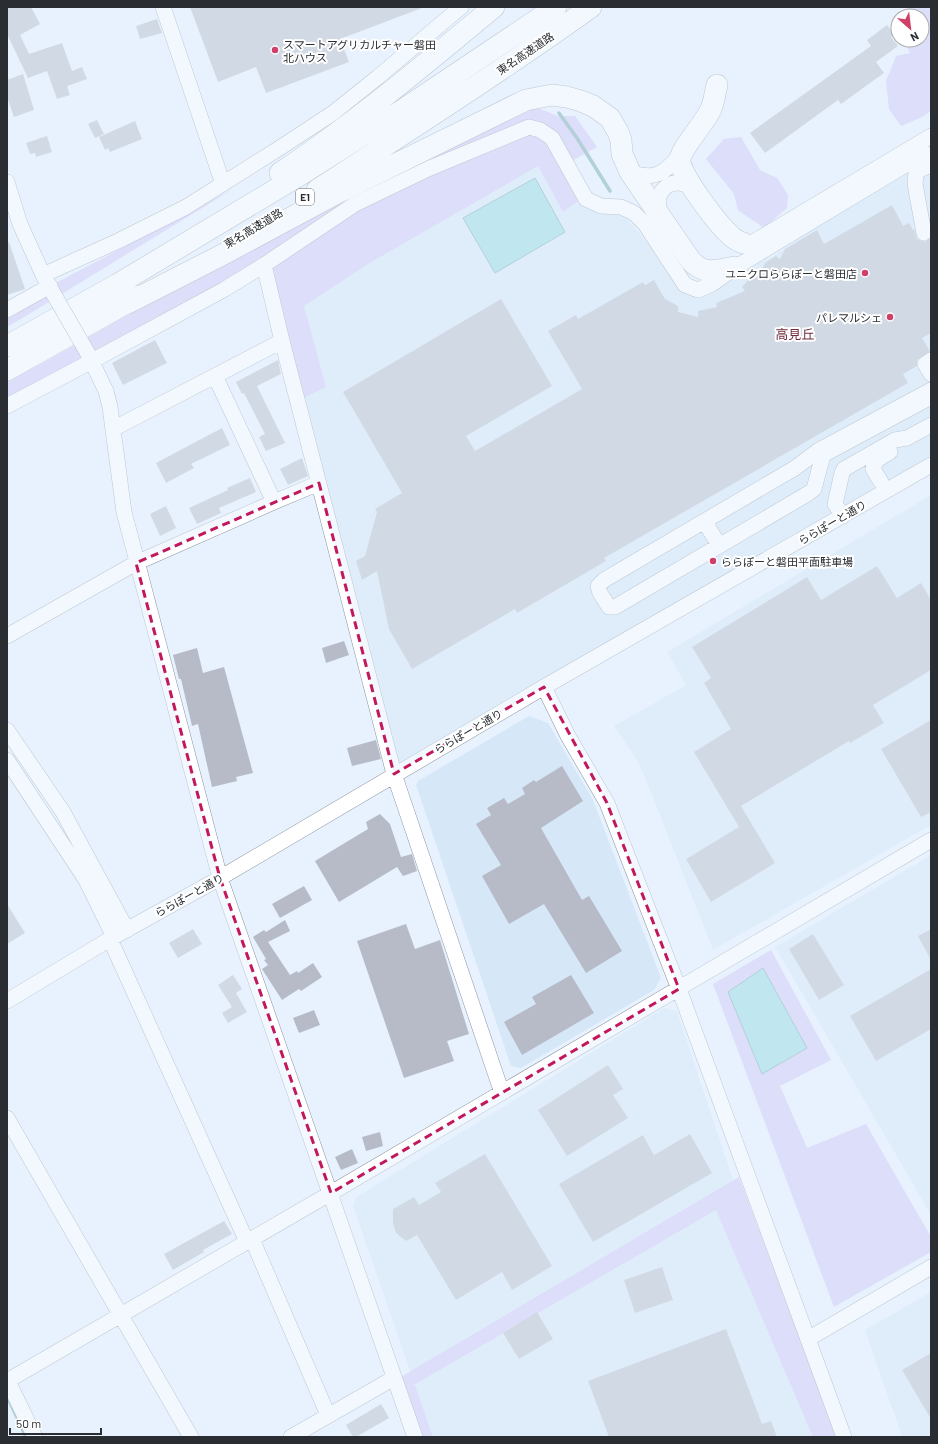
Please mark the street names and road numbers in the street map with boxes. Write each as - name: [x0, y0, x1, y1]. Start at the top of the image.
- street label: 東名高速道路: [494, 29, 556, 77]
- road number: E1: [296, 189, 314, 205]
- street label: 東名高速道路: [221, 205, 285, 251]
- street label: ららぽーと通り: [795, 497, 869, 547]
- street label: ららぽーと通り: [431, 706, 505, 756]
- street label: ららぽーと通り: [152, 871, 226, 919]

